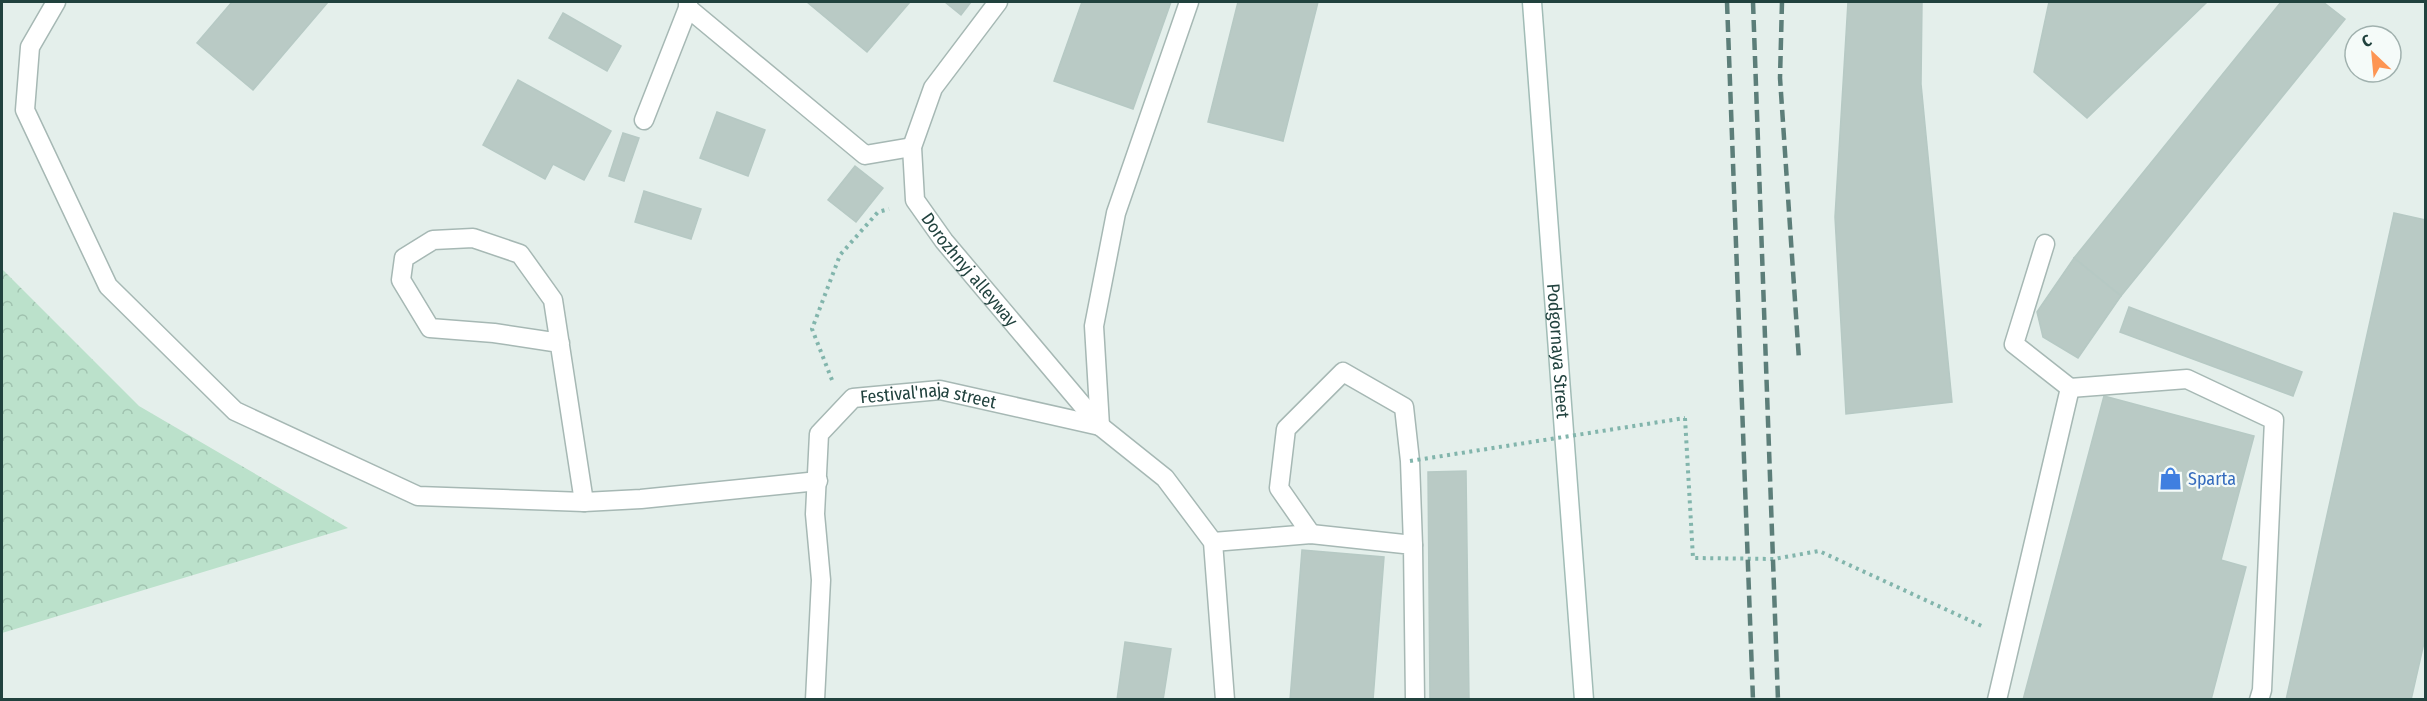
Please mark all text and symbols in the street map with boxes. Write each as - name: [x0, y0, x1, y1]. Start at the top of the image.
- north arrow: [2343, 24, 2403, 84]
- text: С: [2359, 30, 2375, 51]
- street label: Dorozhnyj alleyway: [916, 208, 1023, 331]
- street label: Podgornaya Street: [1542, 283, 1574, 419]
- street label: Festival'naja street: [859, 379, 999, 413]
- shop icon: Sparta: [2157, 466, 2183, 492]
- place label: Sparta: [2188, 468, 2236, 490]

